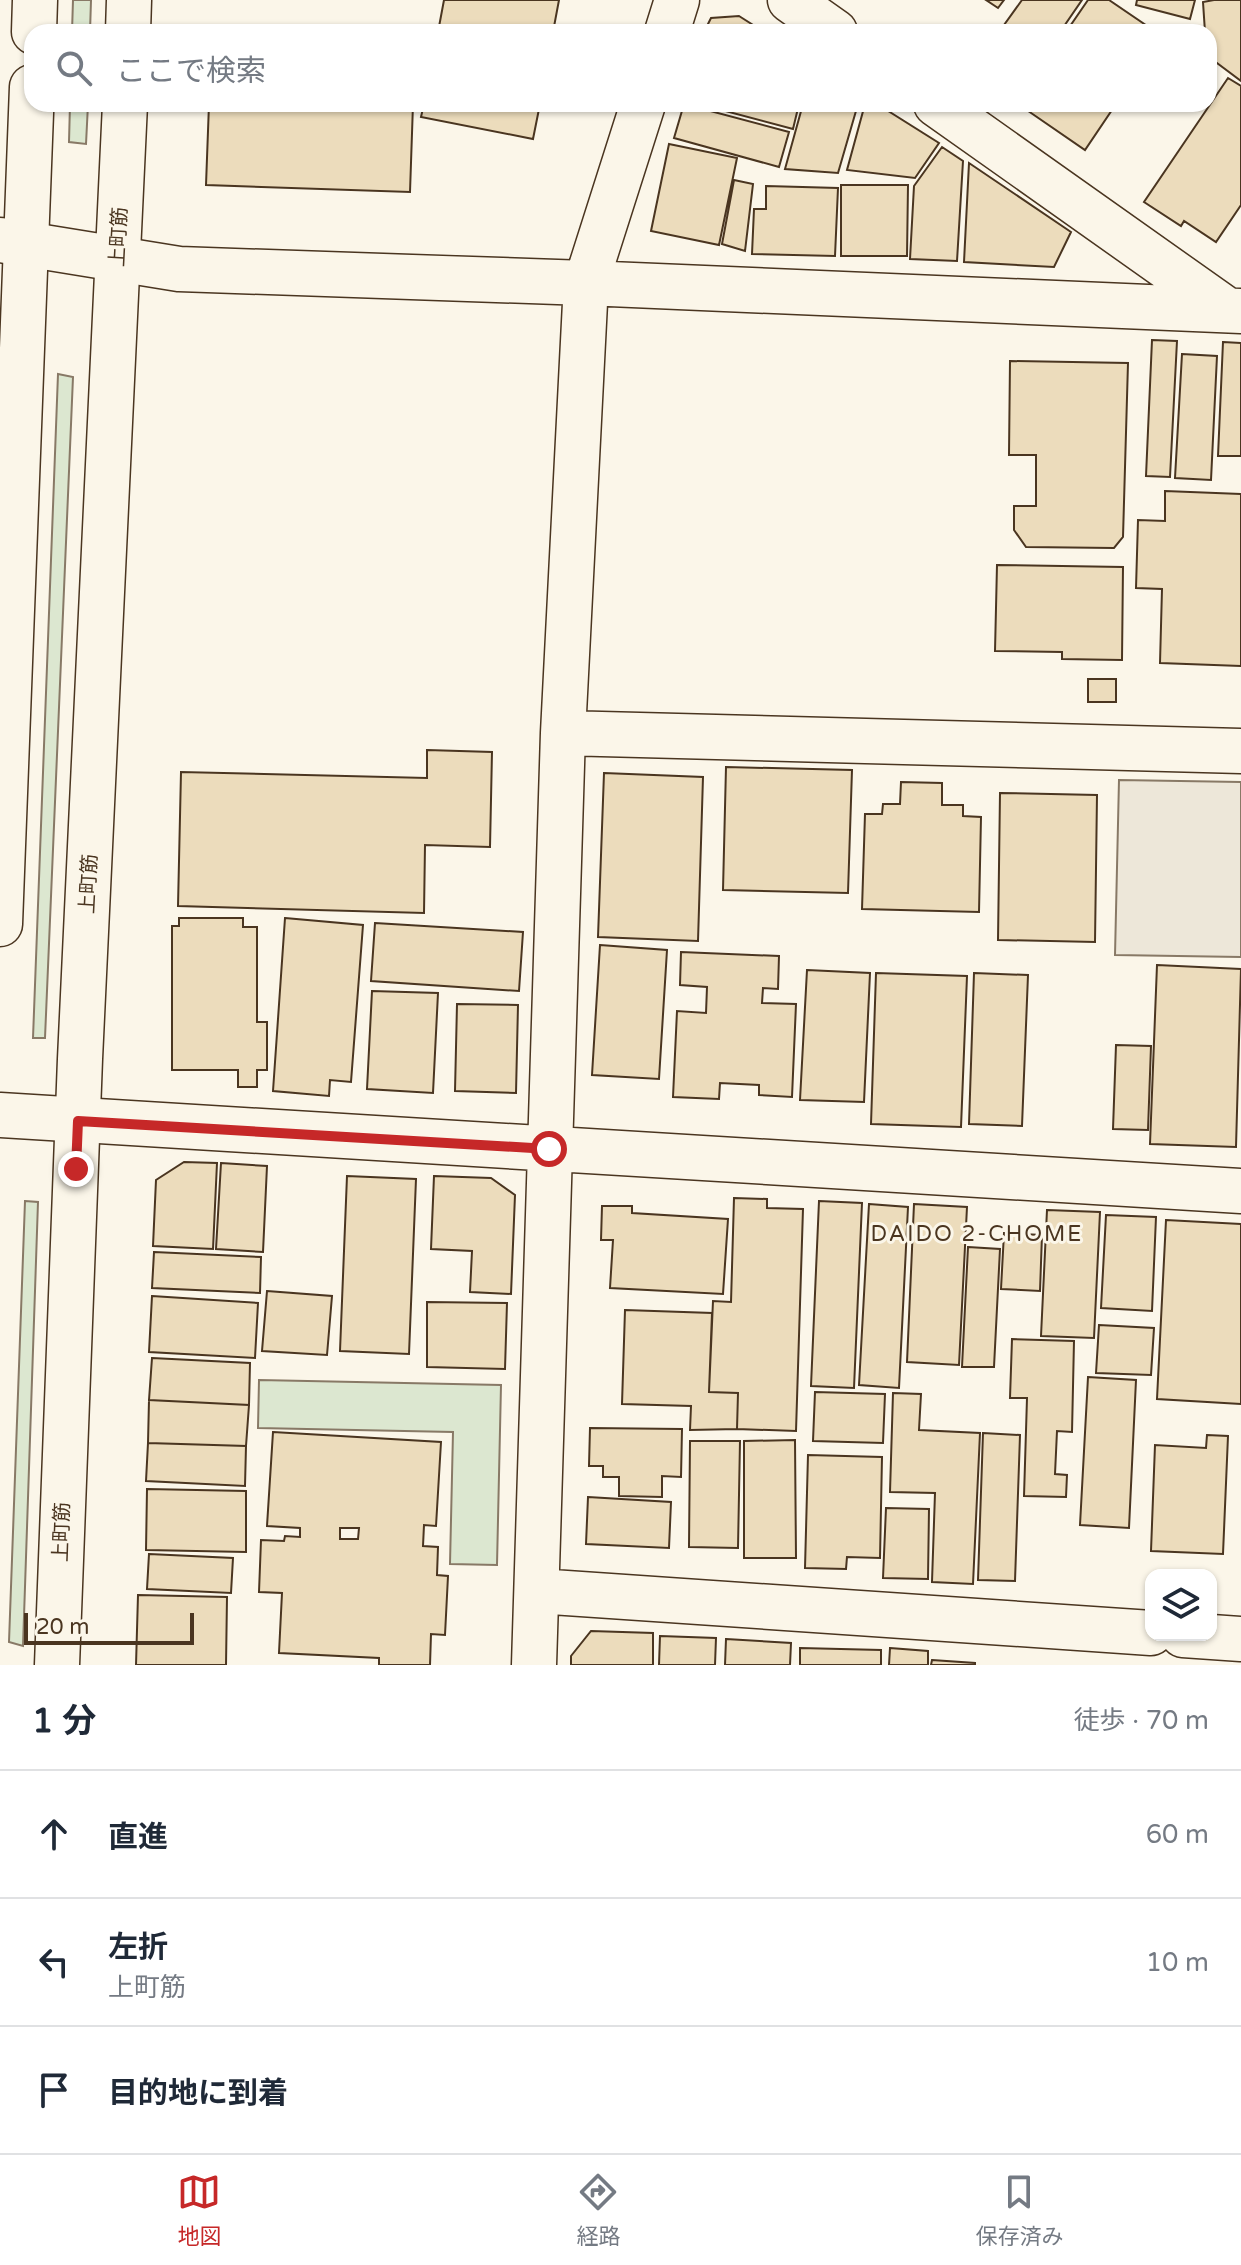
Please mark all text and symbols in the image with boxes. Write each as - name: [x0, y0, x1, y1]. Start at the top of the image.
- search box: [24, 24, 1217, 112]
- icon: search: [52, 46, 96, 90]
- text: ここで検索: [116, 53, 266, 90]
- street label: 上町筋: [105, 206, 133, 268]
- street label: 上町筋: [75, 853, 103, 915]
- route start: [531, 1131, 567, 1167]
- route end: [58, 1151, 94, 1187]
- district label: DAIDO 2-CHOME: [871, 1221, 1083, 1247]
- street label: 上町筋: [49, 1502, 75, 1562]
- map controls: [1145, 1569, 1217, 1641]
- button: layers: [1145, 1569, 1217, 1641]
- scale bar: [24, 1609, 194, 1645]
- text: 20 m: [36, 1614, 90, 1640]
- text: 1 分: [32, 1701, 96, 1742]
- text: 徒歩 · 70 m: [1073, 1705, 1209, 1736]
- icon: ahead: [32, 1812, 76, 1856]
- text: 直進: [108, 1819, 168, 1856]
- text: 60 m: [1146, 1819, 1209, 1850]
- text: 左折: [108, 1929, 168, 1966]
- icon: left: [32, 1940, 76, 1984]
- text: 10 m: [1146, 1947, 1209, 1978]
- text: 上町筋: [108, 1972, 186, 2003]
- icon: arrive: [32, 2068, 76, 2112]
- text: 目的地に到着: [108, 2075, 288, 2112]
- tab: 地図: [177, 2170, 222, 2250]
- tab: 経路: [576, 2170, 621, 2250]
- tab: 保存済み: [975, 2170, 1064, 2250]

